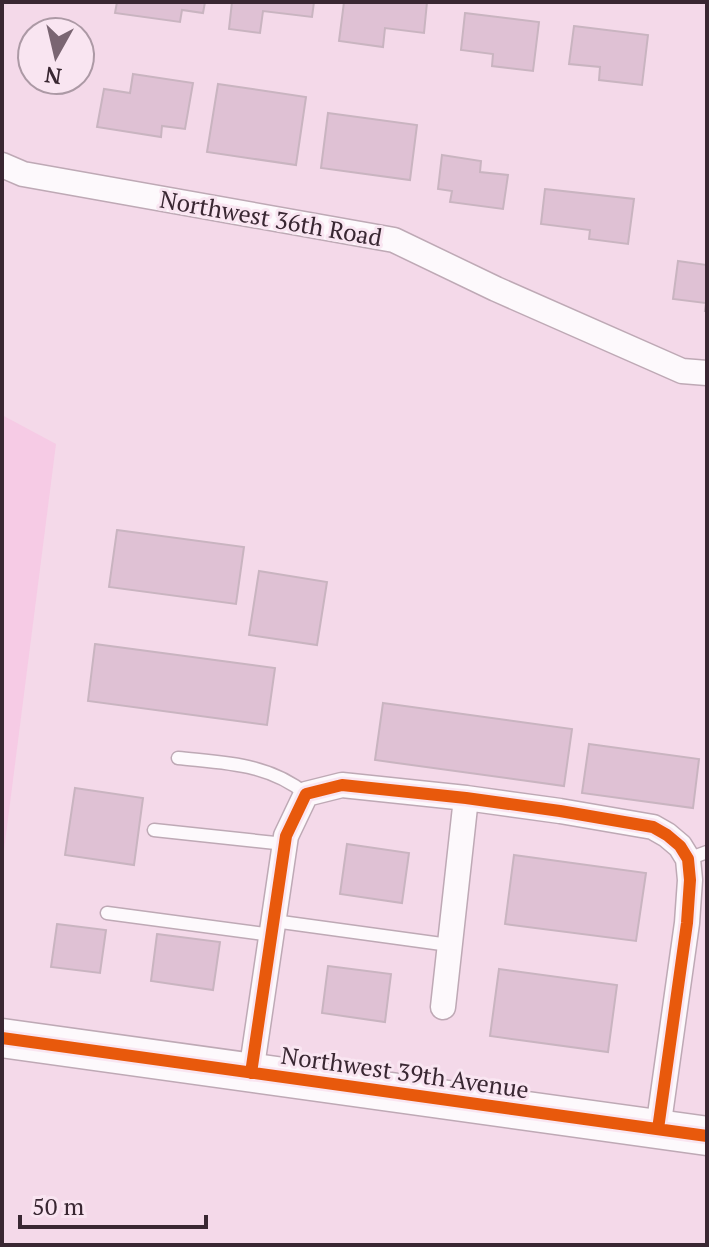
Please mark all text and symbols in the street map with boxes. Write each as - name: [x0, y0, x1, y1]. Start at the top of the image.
- north arrow: [16, 16, 96, 96]
- text: N: [43, 61, 63, 92]
- street label: Northwest 36th Road: [157, 183, 385, 253]
- street label: Northwest 39th Avenue: [279, 1039, 531, 1105]
- scale bar: [20, 1179, 206, 1229]
- text: 50 m: [32, 1190, 84, 1222]

